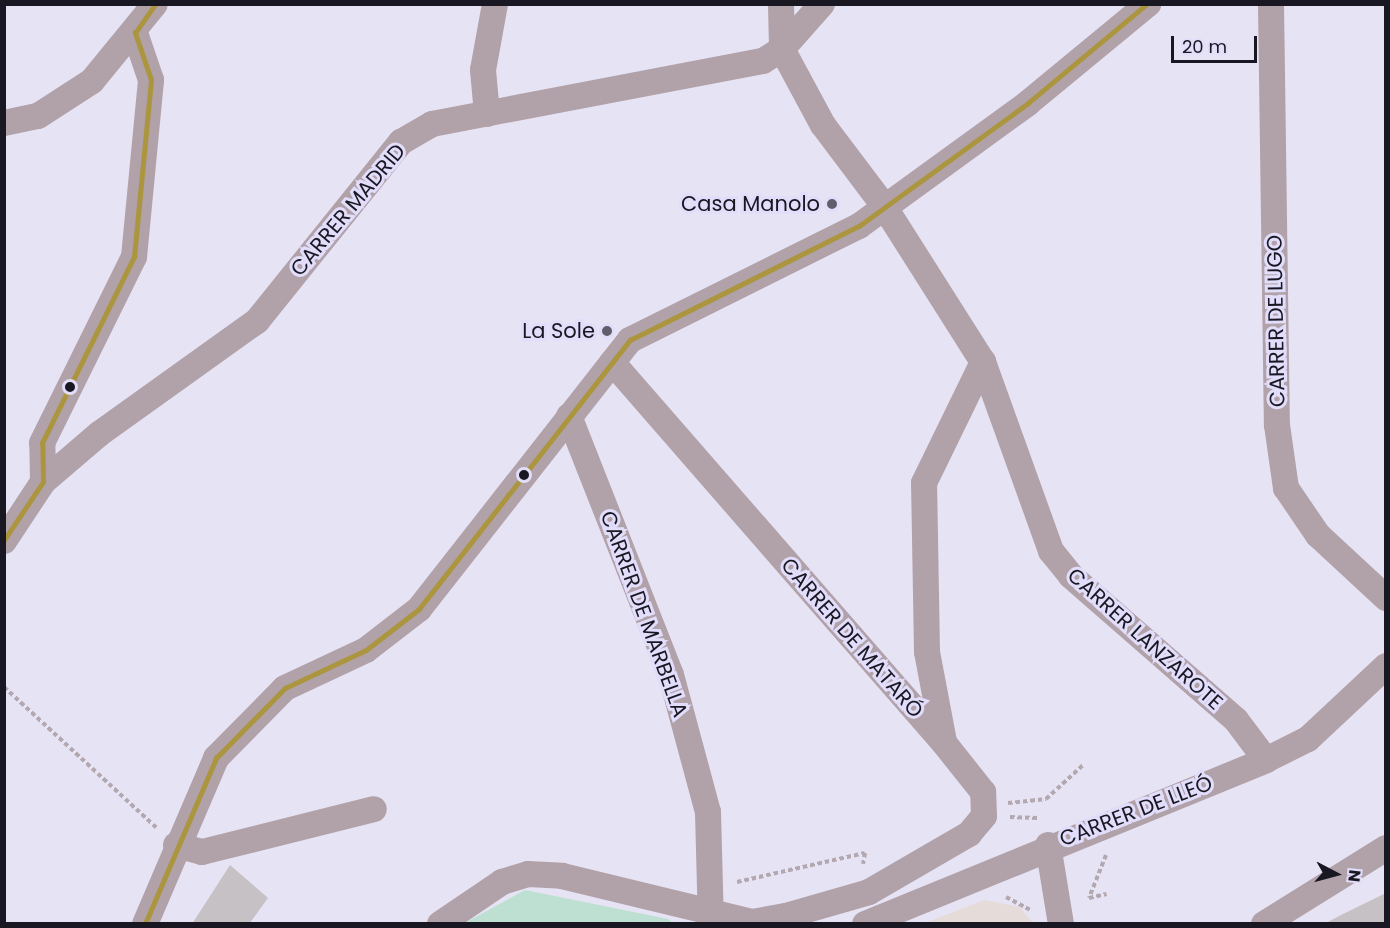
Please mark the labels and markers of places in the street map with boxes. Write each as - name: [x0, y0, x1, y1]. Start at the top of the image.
- place label: Casa Manolo: [681, 191, 820, 217]
- marker: Casa Manolo: [825, 197, 839, 211]
- place label: La Sole: [522, 318, 595, 344]
- marker: La Sole: [600, 324, 614, 338]
- unlabelled marker: [64, 381, 76, 393]
- unlabelled marker: [518, 469, 530, 481]

